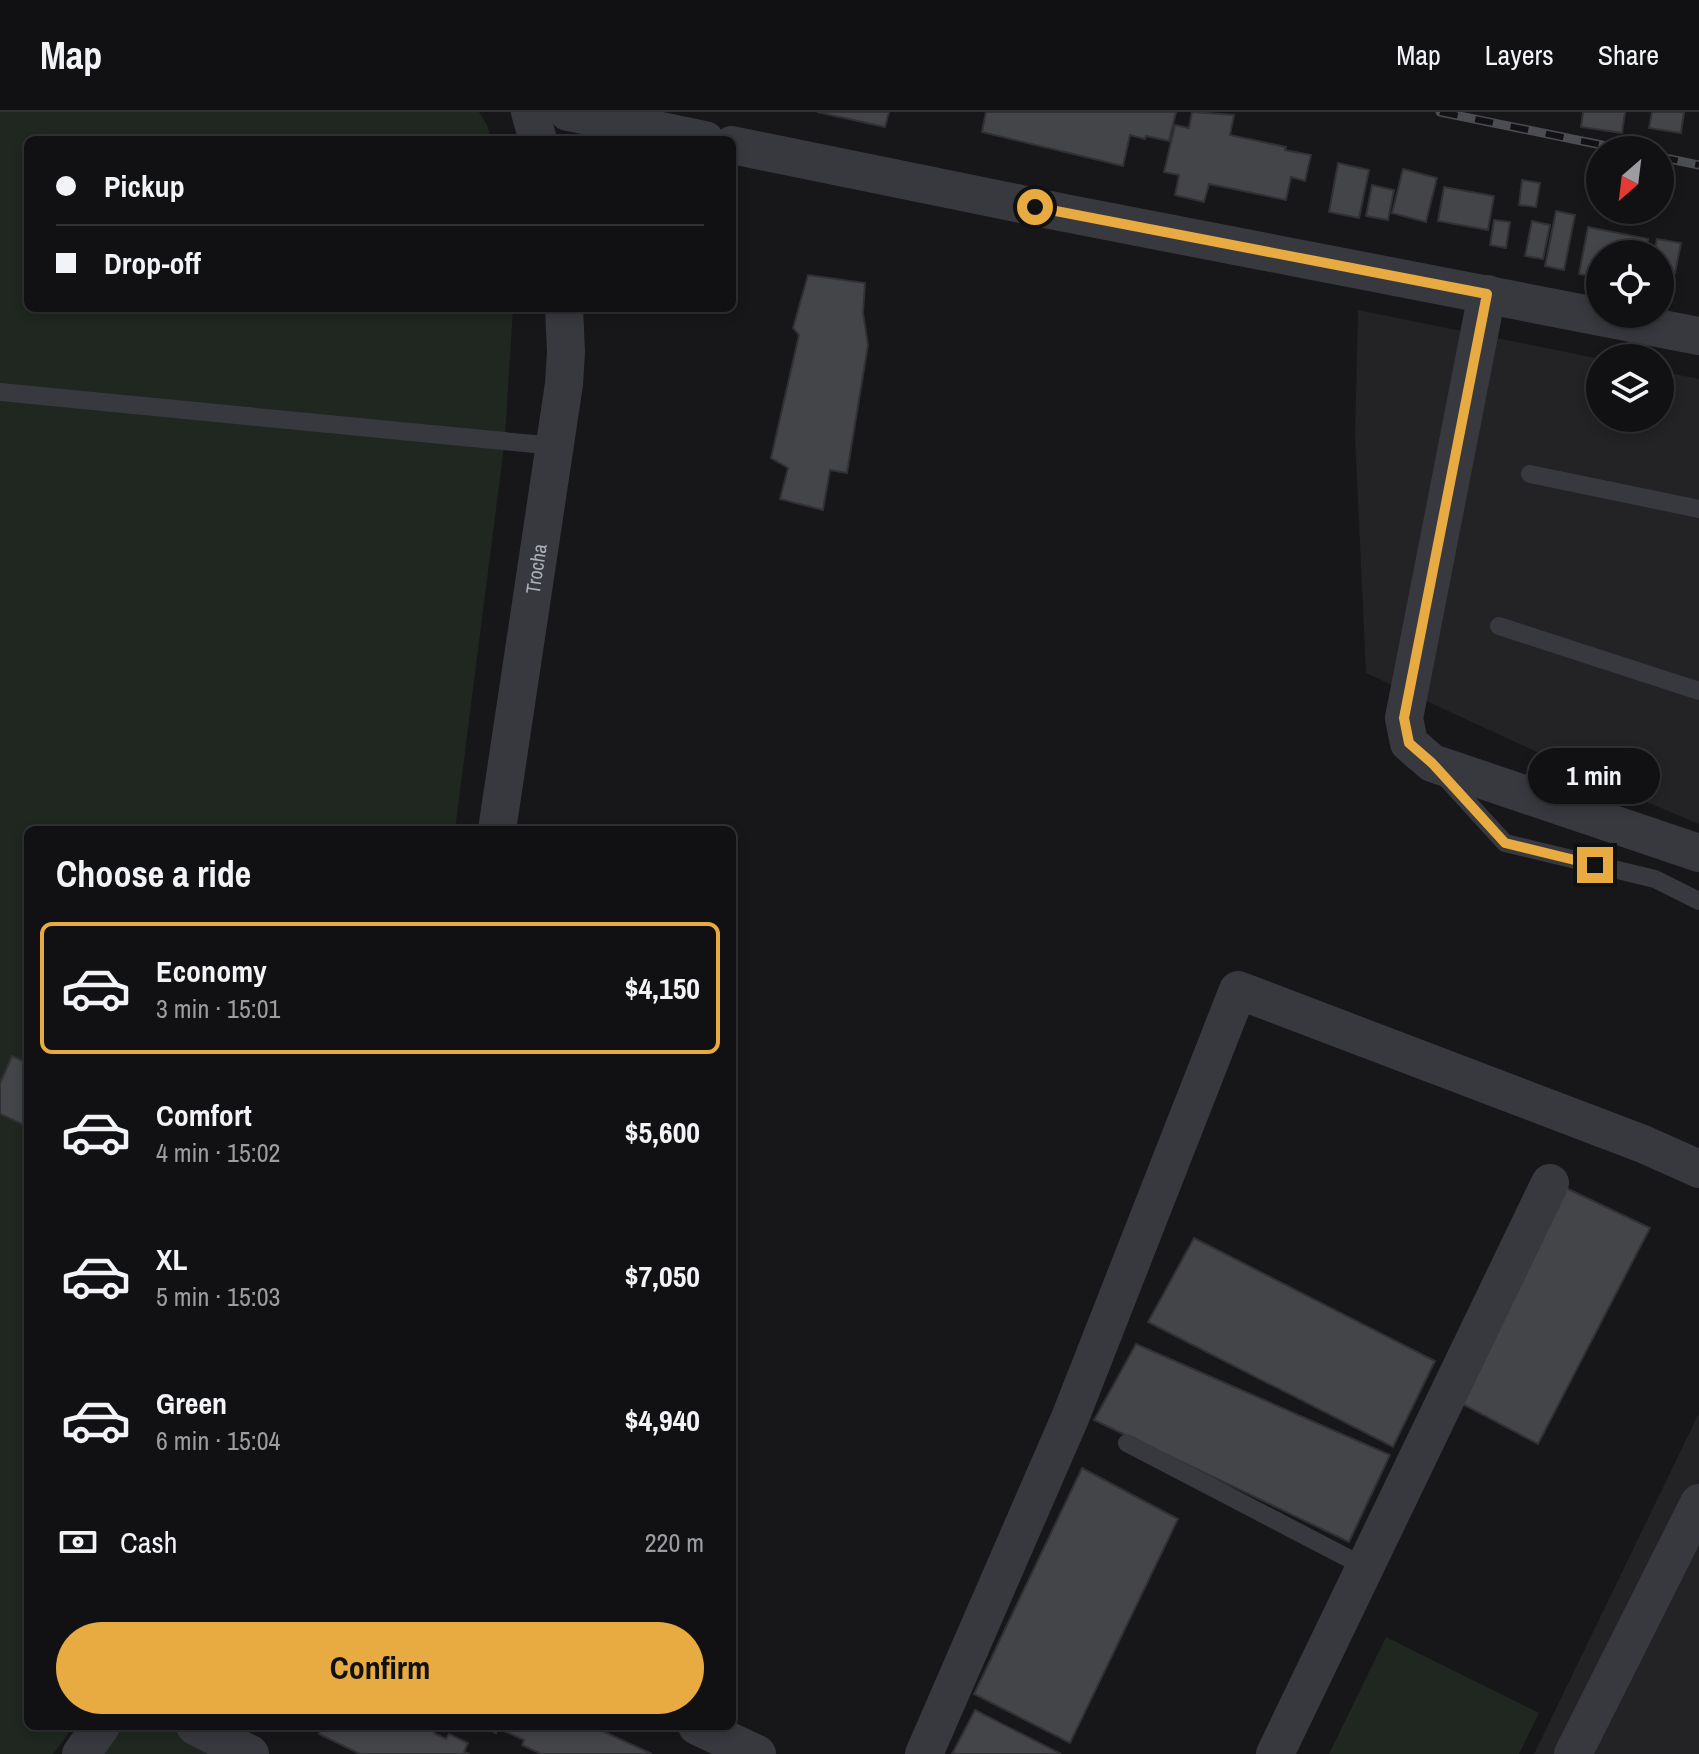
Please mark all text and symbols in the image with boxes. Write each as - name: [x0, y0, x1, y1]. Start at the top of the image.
- text: Map: [40, 30, 102, 81]
- text: Map: [1396, 36, 1441, 74]
- text: Layers: [1485, 36, 1554, 74]
- text: Share: [1598, 36, 1659, 74]
- north arrow: [1586, 136, 1674, 224]
- map controls: [1586, 136, 1674, 432]
- text: Pickup: [104, 166, 185, 206]
- route start: [1017, 189, 1053, 225]
- button: locate: [1586, 240, 1674, 328]
- text: Drop-off: [104, 243, 201, 283]
- button: layers: [1586, 344, 1674, 432]
- street label: Trocha: [519, 542, 553, 596]
- callout: 1 min: [1529, 749, 1661, 805]
- text: 1 min: [1566, 758, 1622, 793]
- route end: [1577, 847, 1613, 883]
- text: Choose a ride: [56, 850, 251, 898]
- text: Economy: [156, 951, 267, 991]
- icon: car: [60, 952, 132, 1024]
- text: $4,150: [625, 968, 700, 1008]
- text: 3 min · 15:01: [156, 991, 280, 1026]
- text: Comfort: [156, 1095, 252, 1135]
- icon: car: [60, 1096, 132, 1168]
- text: $5,600: [625, 1112, 700, 1152]
- text: 4 min · 15:02: [156, 1135, 280, 1170]
- text: XL: [156, 1239, 187, 1279]
- icon: car: [60, 1240, 132, 1312]
- text: $7,050: [625, 1256, 700, 1296]
- text: 5 min · 15:03: [156, 1279, 280, 1314]
- text: Green: [156, 1383, 227, 1423]
- icon: car: [60, 1384, 132, 1456]
- text: $4,940: [625, 1400, 700, 1440]
- text: 6 min · 15:04: [156, 1423, 280, 1458]
- icon: cash: [56, 1520, 100, 1564]
- text: Cash: [120, 1522, 177, 1562]
- text: 220 m: [645, 1525, 704, 1560]
- button: Confirm: [56, 1622, 704, 1714]

